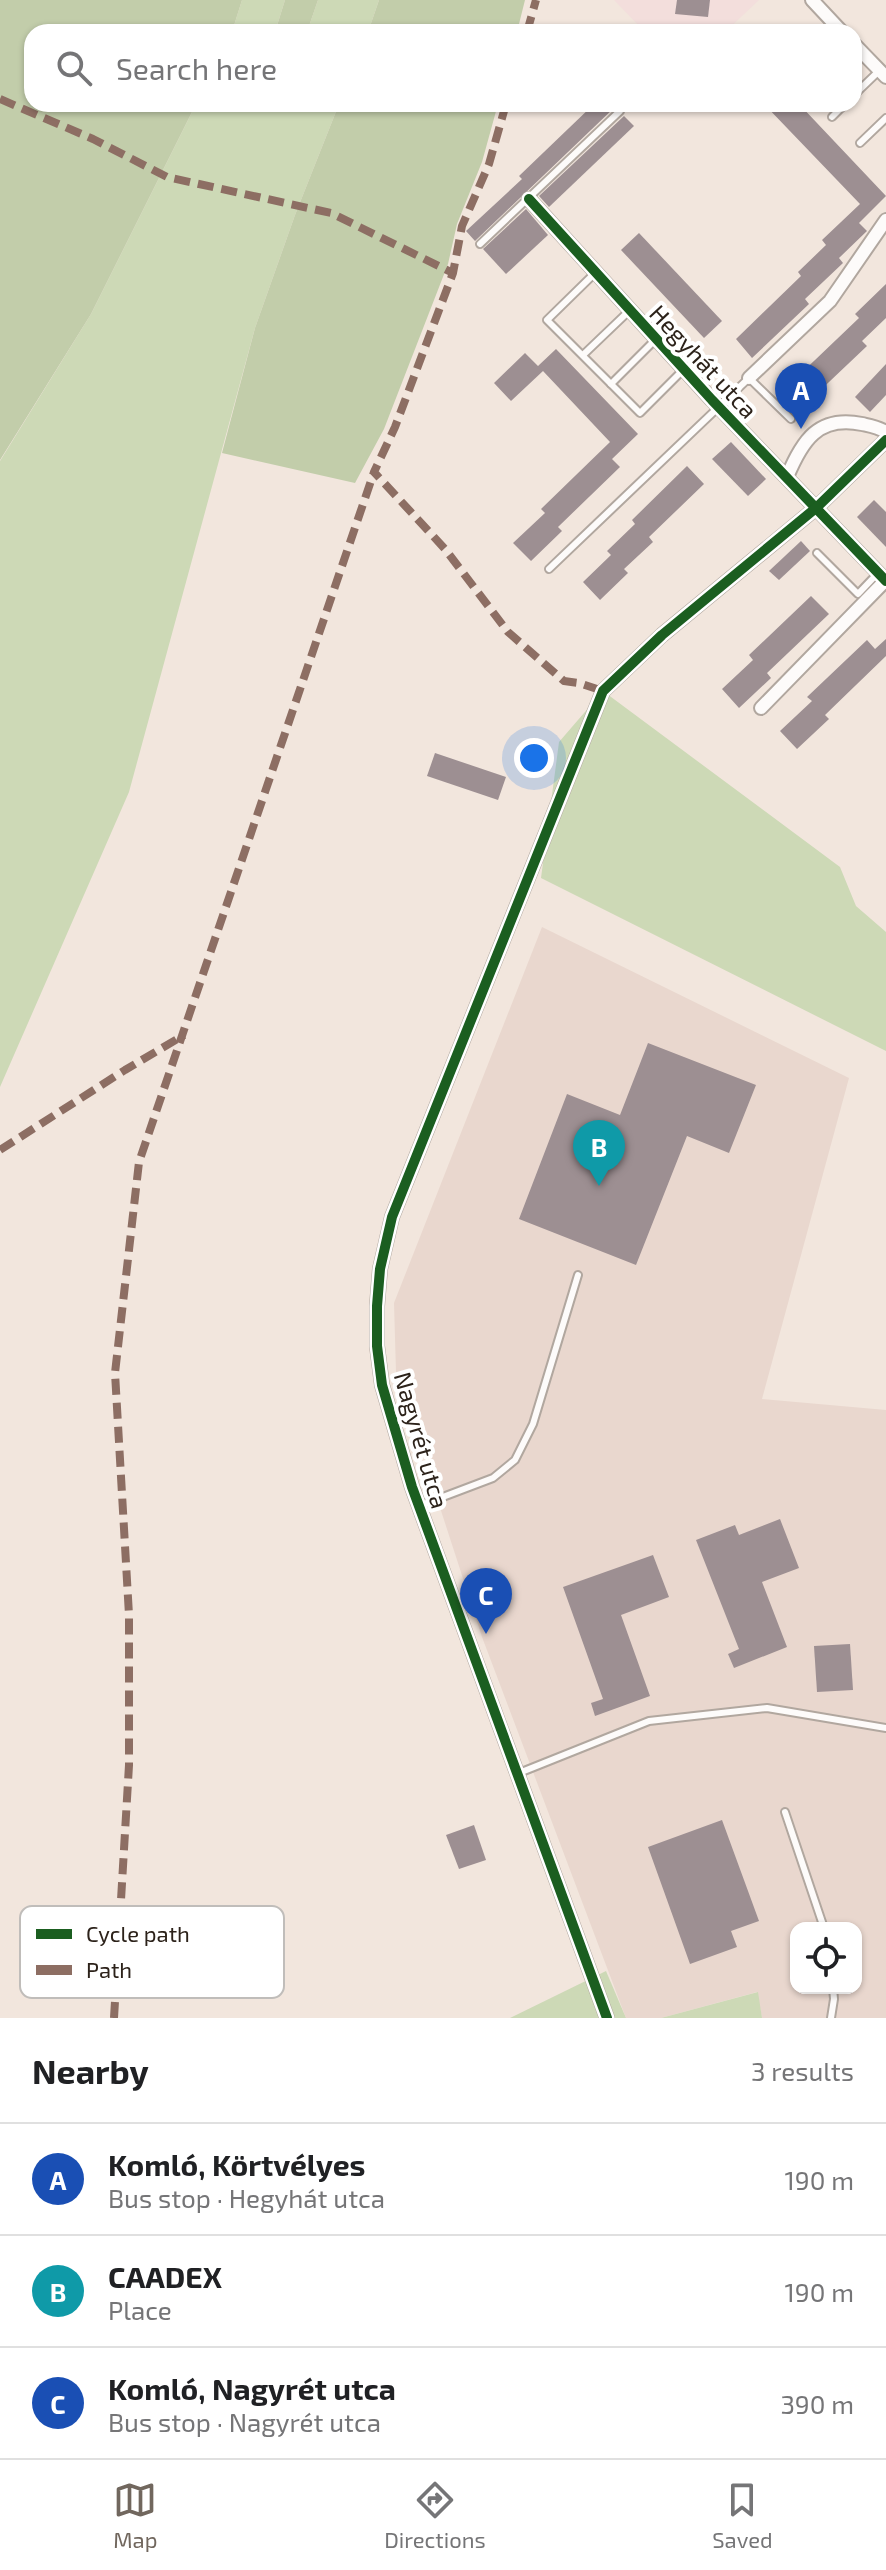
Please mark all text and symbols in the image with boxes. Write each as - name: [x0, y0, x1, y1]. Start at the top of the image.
- search box: [24, 24, 862, 112]
- icon: search: [52, 46, 96, 90]
- text: Search here: [116, 50, 277, 86]
- street label: Hegyhát utca: [644, 298, 764, 424]
- pin: A: [775, 363, 827, 429]
- your location: [514, 738, 554, 778]
- pin: B: [573, 1120, 625, 1186]
- street label: Nagyrét utca: [389, 1368, 455, 1512]
- pin: C: [460, 1568, 512, 1634]
- legend: [20, 1906, 284, 1998]
- text: Cycle path: [86, 1920, 190, 1946]
- map controls: [790, 1922, 862, 1994]
- button: locate: [790, 1922, 862, 1994]
- text: Path: [86, 1956, 132, 1982]
- text: Nearby: [32, 2050, 149, 2091]
- text: 3 results: [751, 2055, 854, 2086]
- text: Komló, Körtvélyes: [108, 2146, 366, 2182]
- text: A: [50, 2164, 66, 2195]
- text: 190 m: [785, 2164, 854, 2195]
- text: Bus stop · Hegyhát utca: [108, 2182, 385, 2213]
- text: CAADEX: [108, 2258, 222, 2294]
- text: B: [50, 2276, 66, 2307]
- text: 190 m: [785, 2276, 854, 2307]
- text: Place: [108, 2294, 172, 2325]
- text: Komló, Nagyrét utca: [108, 2370, 396, 2406]
- text: C: [50, 2388, 66, 2419]
- text: 390 m: [780, 2388, 854, 2419]
- text: Bus stop · Nagyrét utca: [108, 2406, 381, 2437]
- tab: Map: [113, 2478, 157, 2552]
- tab: Directions: [384, 2478, 486, 2552]
- tab: Saved: [712, 2478, 773, 2552]

